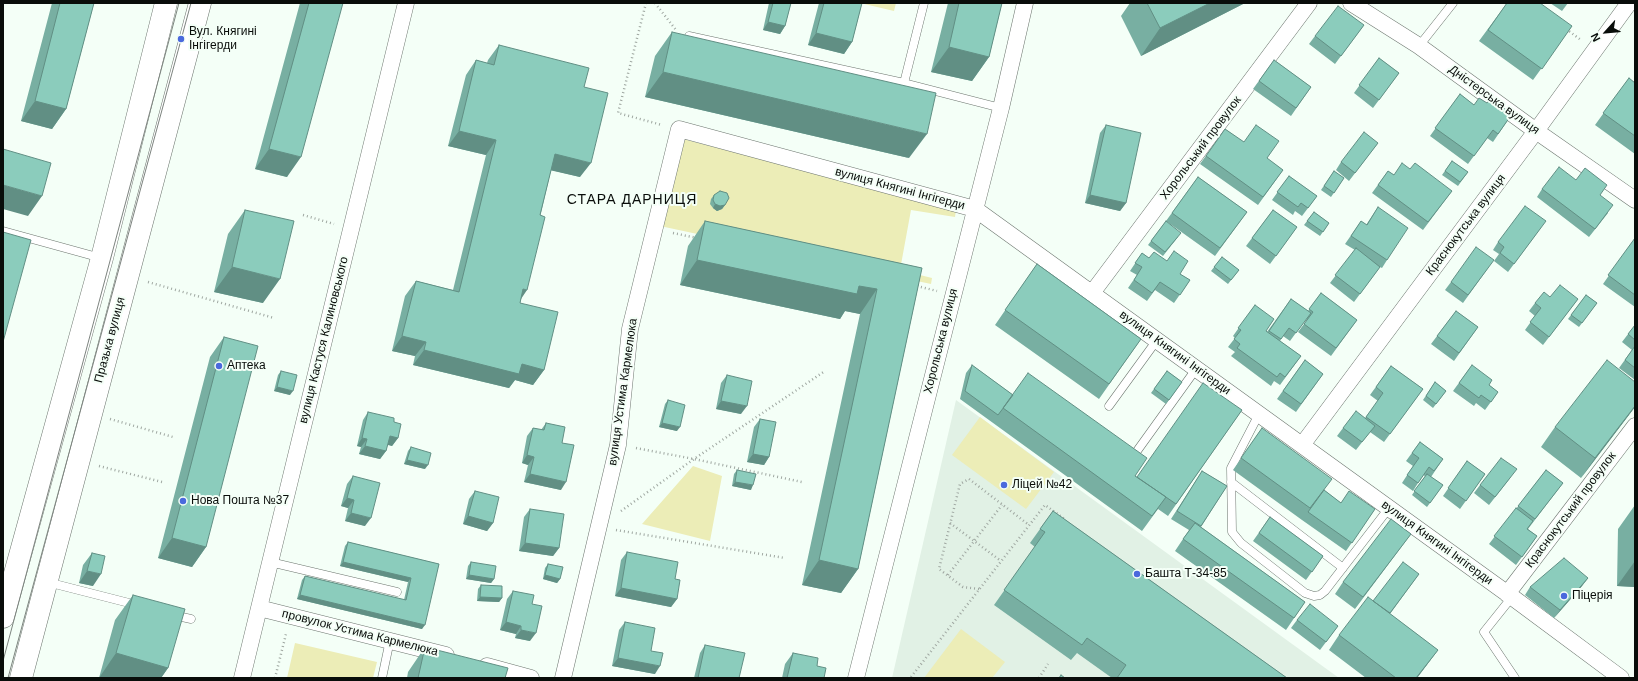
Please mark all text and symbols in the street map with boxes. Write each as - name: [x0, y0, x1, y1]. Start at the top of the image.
- north arrow: [1586, 12, 1626, 52]
- place label: Вул. Княгині Інгігерди: [189, 25, 257, 53]
- text: N: [1588, 31, 1602, 44]
- marker: Вул. Княгині Інгігерди: [176, 34, 186, 44]
- street label: Дністерська вулиця: [1446, 62, 1542, 138]
- street label: Хорольський провулок: [1157, 93, 1245, 203]
- street label: вулиця Княгині Інгігерди: [833, 165, 967, 213]
- street label: Краснокутська вулиця: [1423, 172, 1509, 278]
- district label: СТАРА ДАРНИЦЯ: [567, 192, 697, 208]
- street label: вулиця Кастуся Калиновського: [296, 255, 352, 425]
- street label: Хорольська вулиця: [921, 287, 961, 395]
- street label: Празька вулиця: [92, 296, 128, 384]
- street label: вулиця Княгині Інгігерди: [1117, 308, 1233, 398]
- street label: вулиця Устима Кармелюка: [606, 317, 640, 467]
- place label: Аптека: [227, 359, 266, 373]
- marker: Аптека: [214, 361, 224, 371]
- street label: Краснокутський провулок: [1523, 449, 1619, 571]
- place label: Ліцей №42: [1012, 478, 1072, 492]
- marker: Ліцей №42: [999, 480, 1009, 490]
- place label: Нова Пошта №37: [191, 494, 289, 508]
- marker: Нова Пошта №37: [178, 496, 188, 506]
- street label: вулиця Княгині Інгігерди: [1379, 498, 1495, 588]
- place label: Башта Т-34-85: [1145, 567, 1227, 581]
- marker: Башта Т-34-85: [1132, 569, 1142, 579]
- place label: Піцерія: [1572, 589, 1613, 603]
- marker: Піцерія: [1559, 591, 1569, 601]
- street label: провулок Устима Кармелюка: [280, 607, 440, 659]

